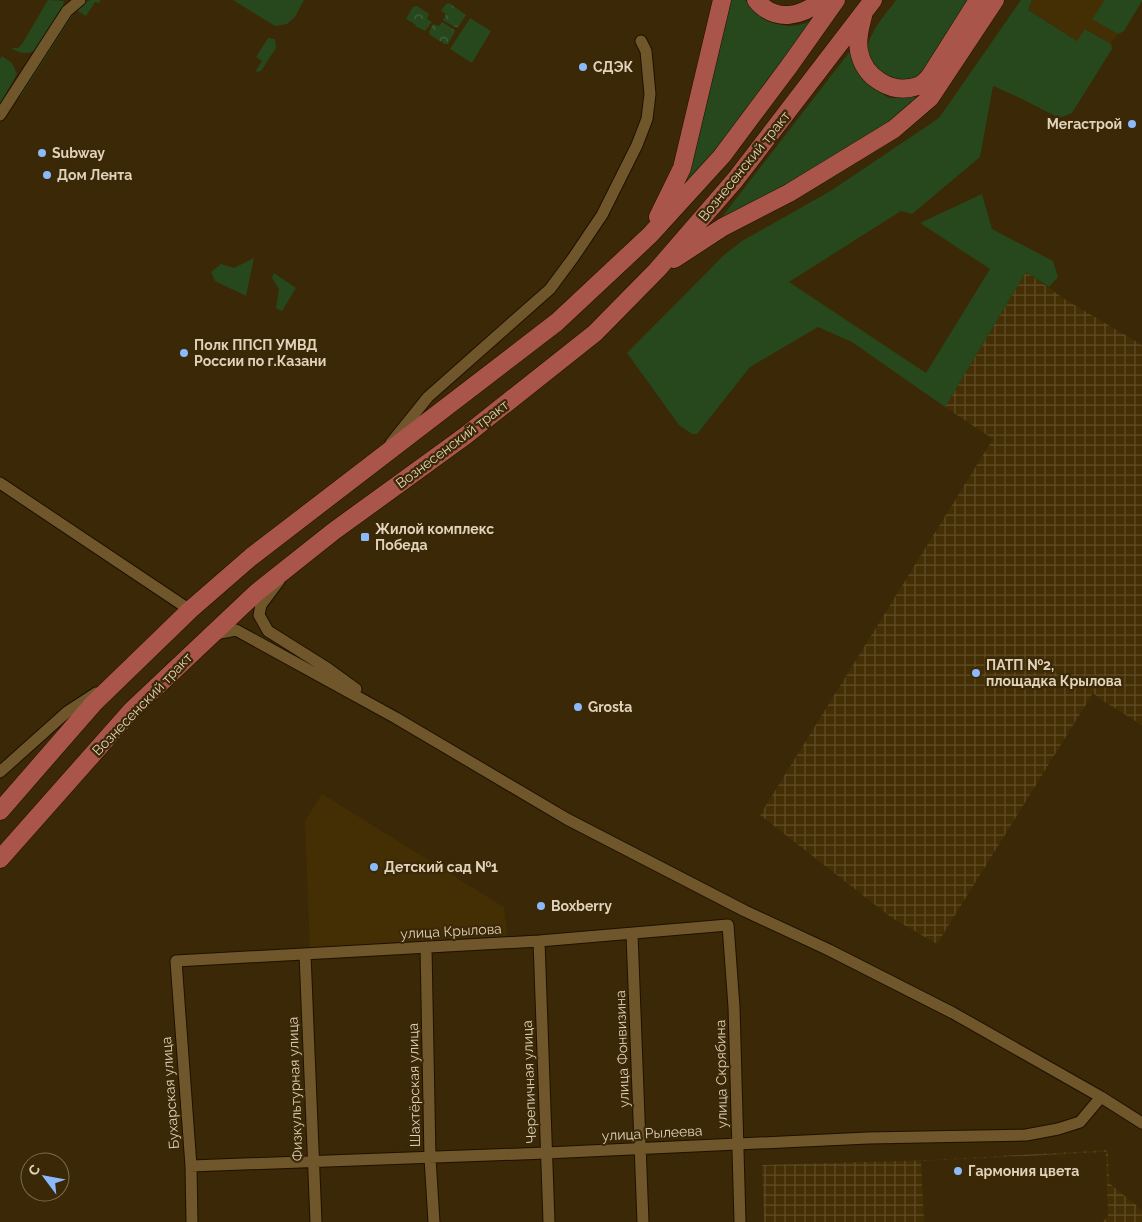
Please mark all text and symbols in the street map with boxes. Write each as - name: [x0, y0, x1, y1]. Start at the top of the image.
- place label: СДЭК: [593, 59, 634, 75]
- marker: СДЭК: [577, 61, 589, 73]
- street label: Вознесенский тракт: [695, 108, 793, 224]
- place label: Мегастрой: [1047, 116, 1122, 132]
- marker: Мегастрой: [1126, 118, 1138, 130]
- place label: Subway: [52, 145, 105, 161]
- marker: Subway: [36, 147, 48, 159]
- place label: Дом Лента: [57, 167, 132, 183]
- marker: Дом Лента: [41, 169, 53, 181]
- place label: Полк ППСП УМВД России по г.Казани: [194, 337, 326, 369]
- marker: Полк ППСП УМВД России по г.Казани: [178, 347, 190, 359]
- street label: Вознесенский тракт: [393, 396, 512, 491]
- place label: Жилой комплекс Победа: [375, 521, 494, 553]
- marker: Жилой комплекс Победа: [359, 531, 371, 543]
- street label: Вознесенский тракт: [89, 649, 195, 759]
- place label: ПАТП №2, площадка Крылова: [986, 657, 1122, 689]
- marker: ПАТП №2, площадка Крылова: [970, 667, 982, 679]
- place label: Grosta: [588, 699, 632, 715]
- marker: Grosta: [572, 701, 584, 713]
- place label: Детский сад №1: [384, 859, 498, 875]
- marker: Детский сад №1: [368, 861, 380, 873]
- place label: Boxberry: [551, 898, 612, 914]
- marker: Boxberry: [535, 900, 547, 912]
- street label: улица Крылова: [400, 920, 502, 942]
- street label: улица Фонвизина: [612, 990, 632, 1108]
- street label: Физкультурная улица: [284, 1017, 306, 1161]
- street label: Черепичная улица: [519, 1020, 539, 1144]
- street label: улица Скрябина: [712, 1020, 730, 1128]
- street label: Шахтёрская улица: [405, 1023, 423, 1147]
- street label: Бухарская улица: [158, 1036, 182, 1150]
- street label: улица Рылеева: [601, 1122, 703, 1144]
- north arrow: [20, 1152, 70, 1202]
- text: С: [25, 1161, 44, 1178]
- place label: Гармония цвета: [968, 1163, 1079, 1179]
- marker: Гармония цвета: [952, 1165, 964, 1177]

